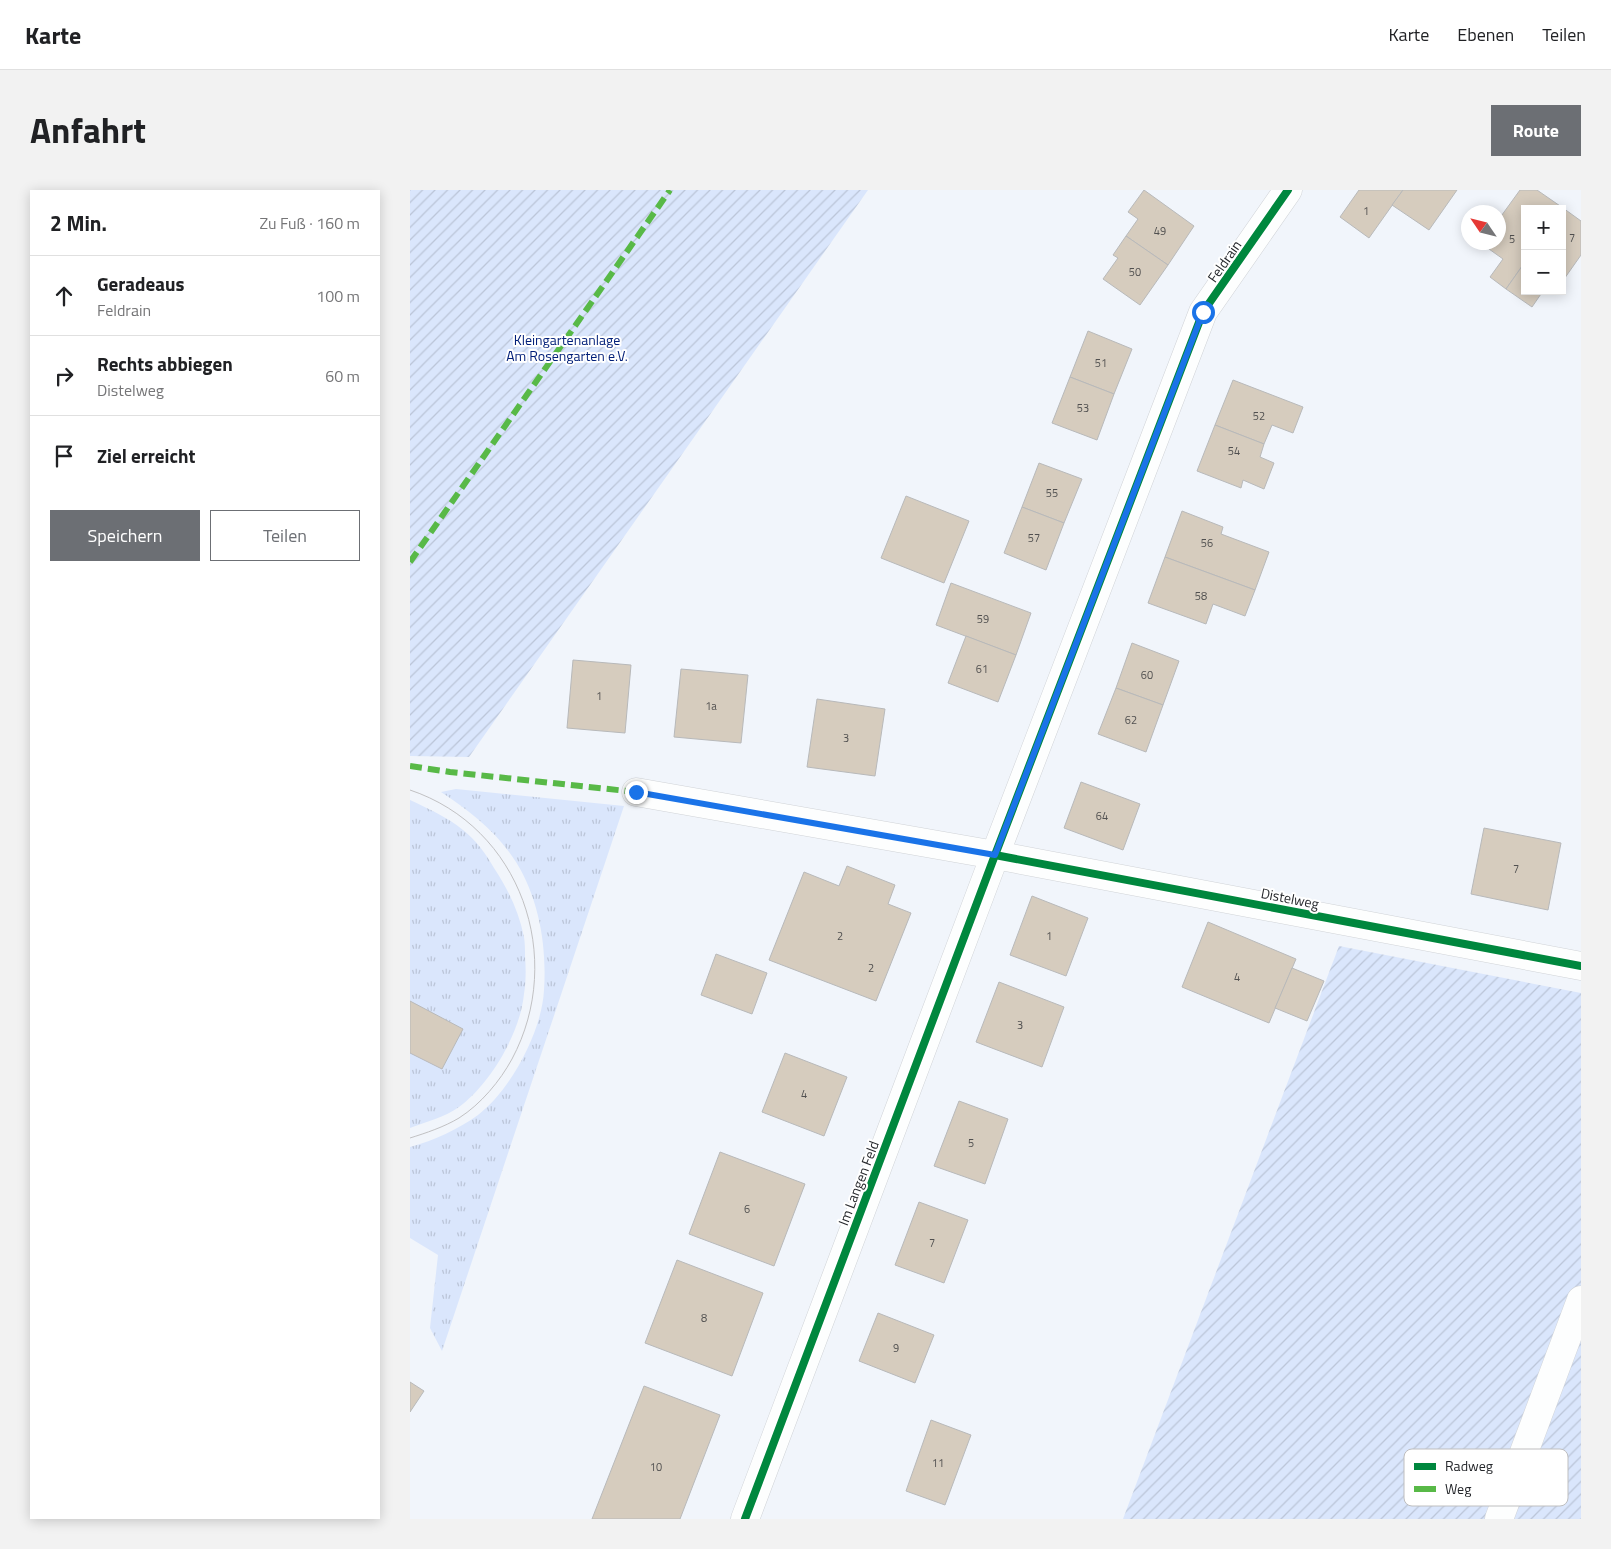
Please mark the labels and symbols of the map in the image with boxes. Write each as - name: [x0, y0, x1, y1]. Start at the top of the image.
- house number: 1: [1363, 203, 1369, 219]
- north arrow: [1461, 205, 1506, 250]
- house number: 49: [1154, 223, 1166, 239]
- house number: 7: [1569, 230, 1575, 246]
- house number: 5: [1509, 231, 1515, 247]
- street label: Feldrain: [1202, 236, 1246, 286]
- house number: 50: [1129, 264, 1141, 280]
- route start: [1192, 301, 1215, 324]
- park label: Kleingartenanlage Am Rosengarten e.V.: [506, 329, 628, 366]
- house number: 51: [1095, 355, 1107, 371]
- house number: 53: [1077, 400, 1089, 416]
- house number: 52: [1253, 408, 1265, 424]
- house number: 54: [1228, 443, 1240, 459]
- house number: 55: [1046, 485, 1058, 501]
- house number: 57: [1028, 530, 1040, 546]
- house number: 56: [1201, 535, 1213, 551]
- house number: 58: [1195, 588, 1207, 604]
- house number: 59: [977, 611, 989, 627]
- house number: 61: [976, 661, 988, 677]
- house number: 60: [1141, 667, 1153, 683]
- house number: 1: [596, 688, 602, 704]
- house number: 1a: [705, 698, 717, 714]
- house number: 62: [1125, 712, 1137, 728]
- house number: 3: [843, 730, 849, 746]
- route end: [625, 781, 648, 804]
- house number: 64: [1096, 808, 1108, 824]
- house number: 7: [1513, 861, 1519, 877]
- street label: Distelweg: [1259, 882, 1321, 914]
- house number: 2: [837, 928, 843, 944]
- house number: 1: [1046, 928, 1052, 944]
- house number: 2: [868, 960, 874, 976]
- house number: 4: [1234, 969, 1240, 985]
- house number: 3: [1017, 1017, 1023, 1033]
- house number: 4: [801, 1086, 807, 1102]
- house number: 5: [968, 1135, 974, 1151]
- street label: Im Langen Feld: [832, 1138, 884, 1228]
- house number: 6: [744, 1201, 750, 1217]
- house number: 7: [929, 1235, 935, 1251]
- house number: 8: [701, 1310, 707, 1326]
- house number: 9: [893, 1340, 899, 1356]
- legend: [1404, 1449, 1568, 1506]
- house number: 11: [932, 1455, 944, 1471]
- text: Radweg: [1445, 1455, 1493, 1476]
- house number: 10: [650, 1459, 662, 1475]
- text: Weg: [1445, 1478, 1471, 1499]

